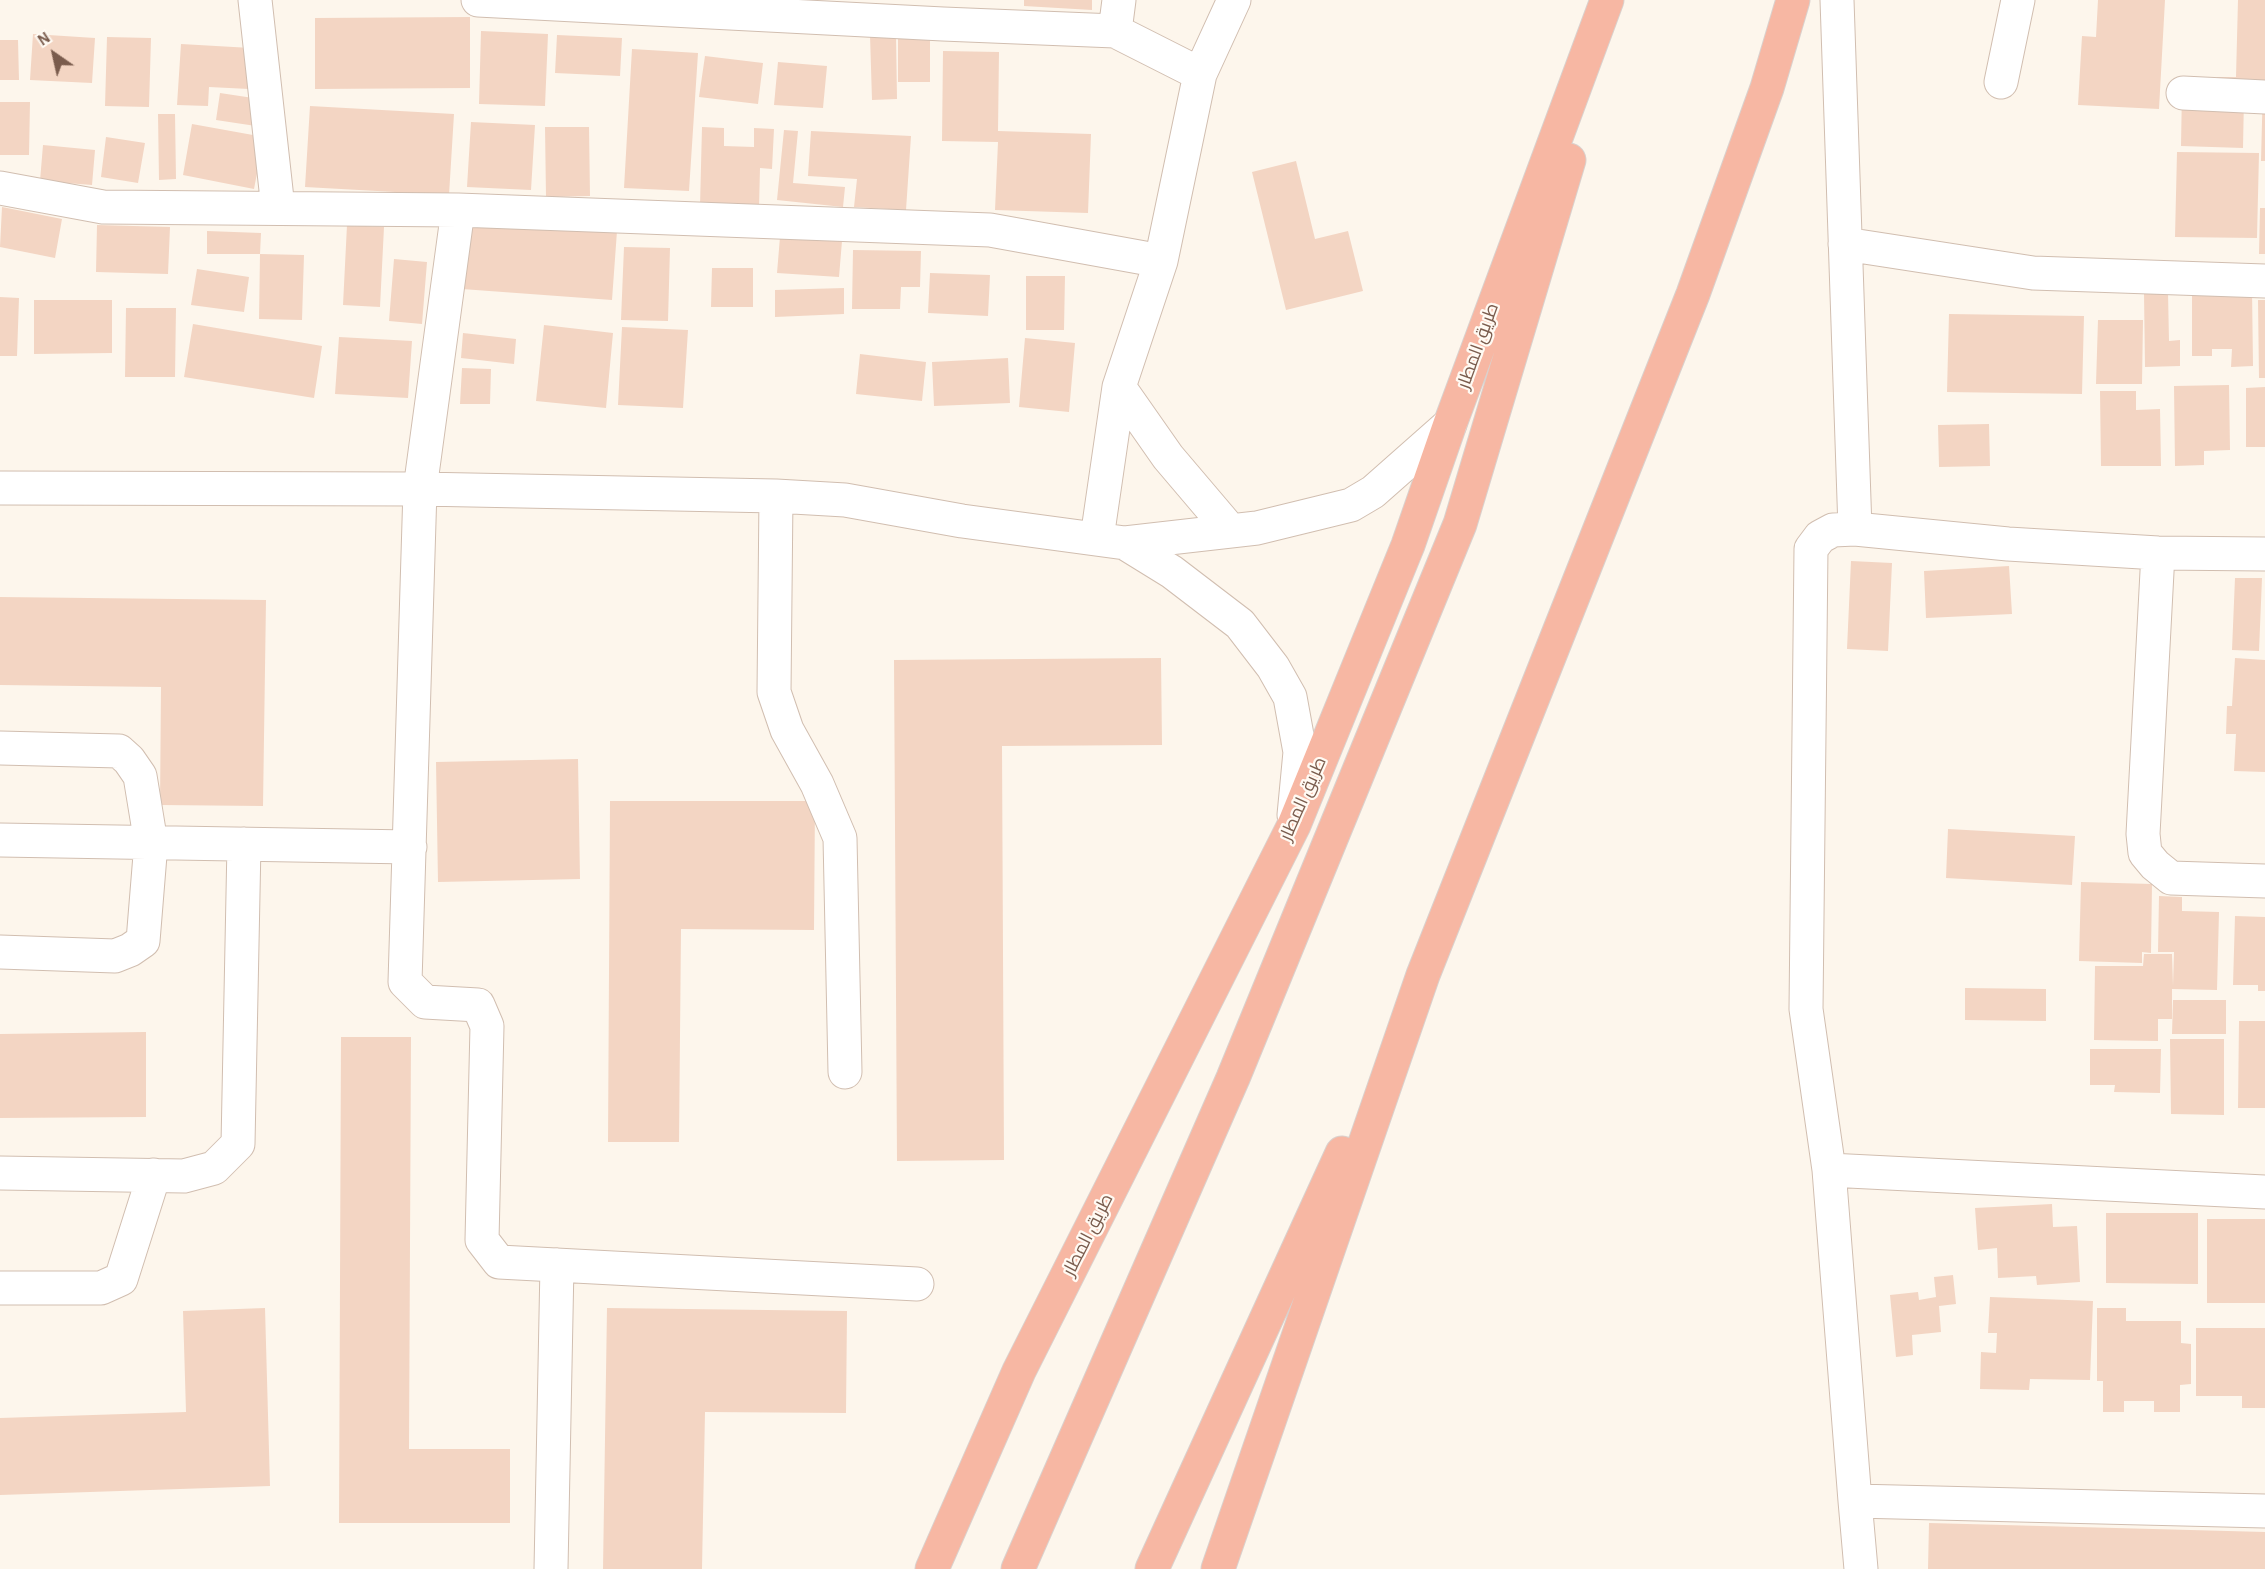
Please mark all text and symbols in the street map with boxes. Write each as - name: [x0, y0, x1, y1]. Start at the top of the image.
- north arrow: [24, 24, 84, 84]
- text: N: [35, 29, 53, 49]
- street label: طريق المطار: [1453, 300, 1503, 392]
- street label: طريق المطار: [1275, 754, 1331, 844]
- street label: طريق المطار: [1058, 1190, 1118, 1280]

